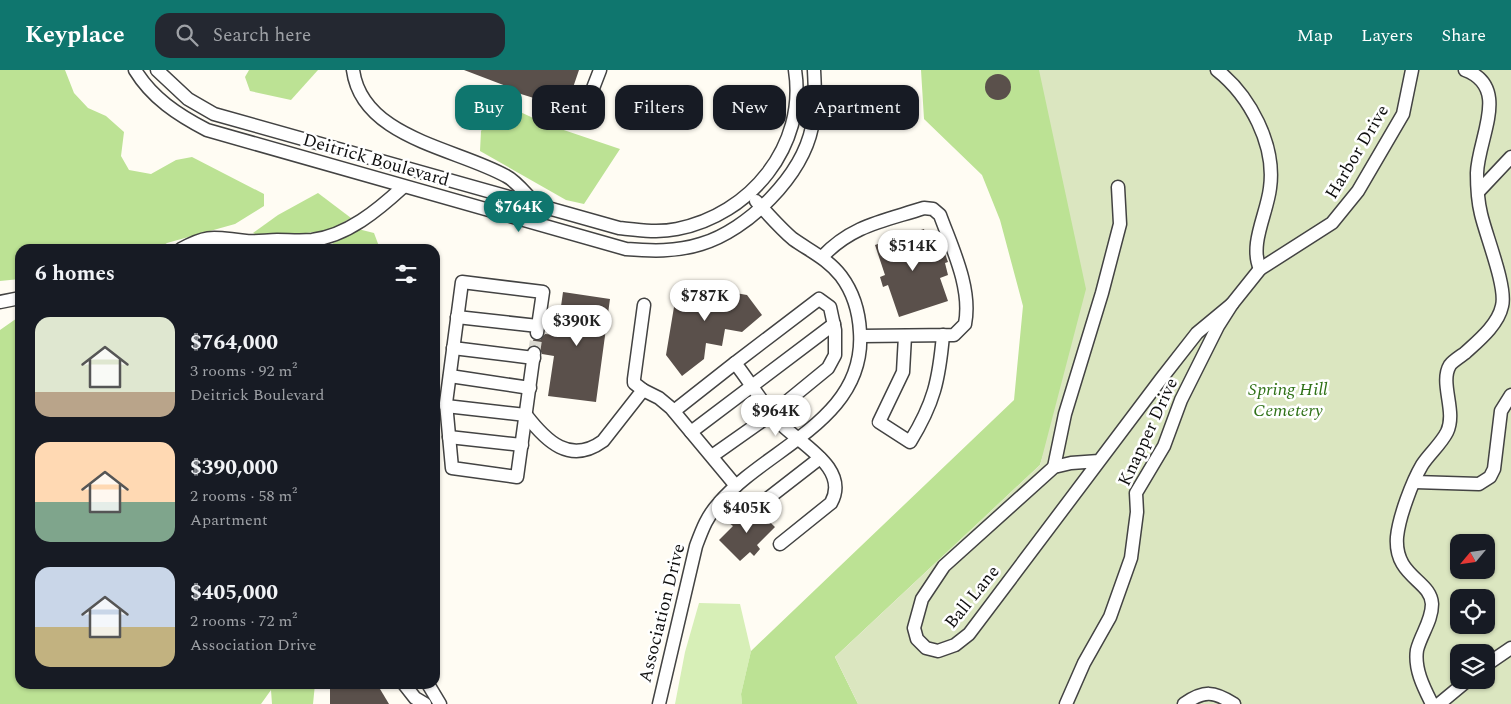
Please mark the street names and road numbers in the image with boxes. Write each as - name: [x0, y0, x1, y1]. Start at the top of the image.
- street label: Harbor Drive: [1318, 100, 1396, 204]
- street label: Deitrick Boulevard: [300, 126, 452, 194]
- street label: Knapper Drive: [1111, 373, 1185, 491]
- street label: Association Drive: [632, 541, 692, 685]
- street label: Ball Lane: [938, 559, 1006, 635]

